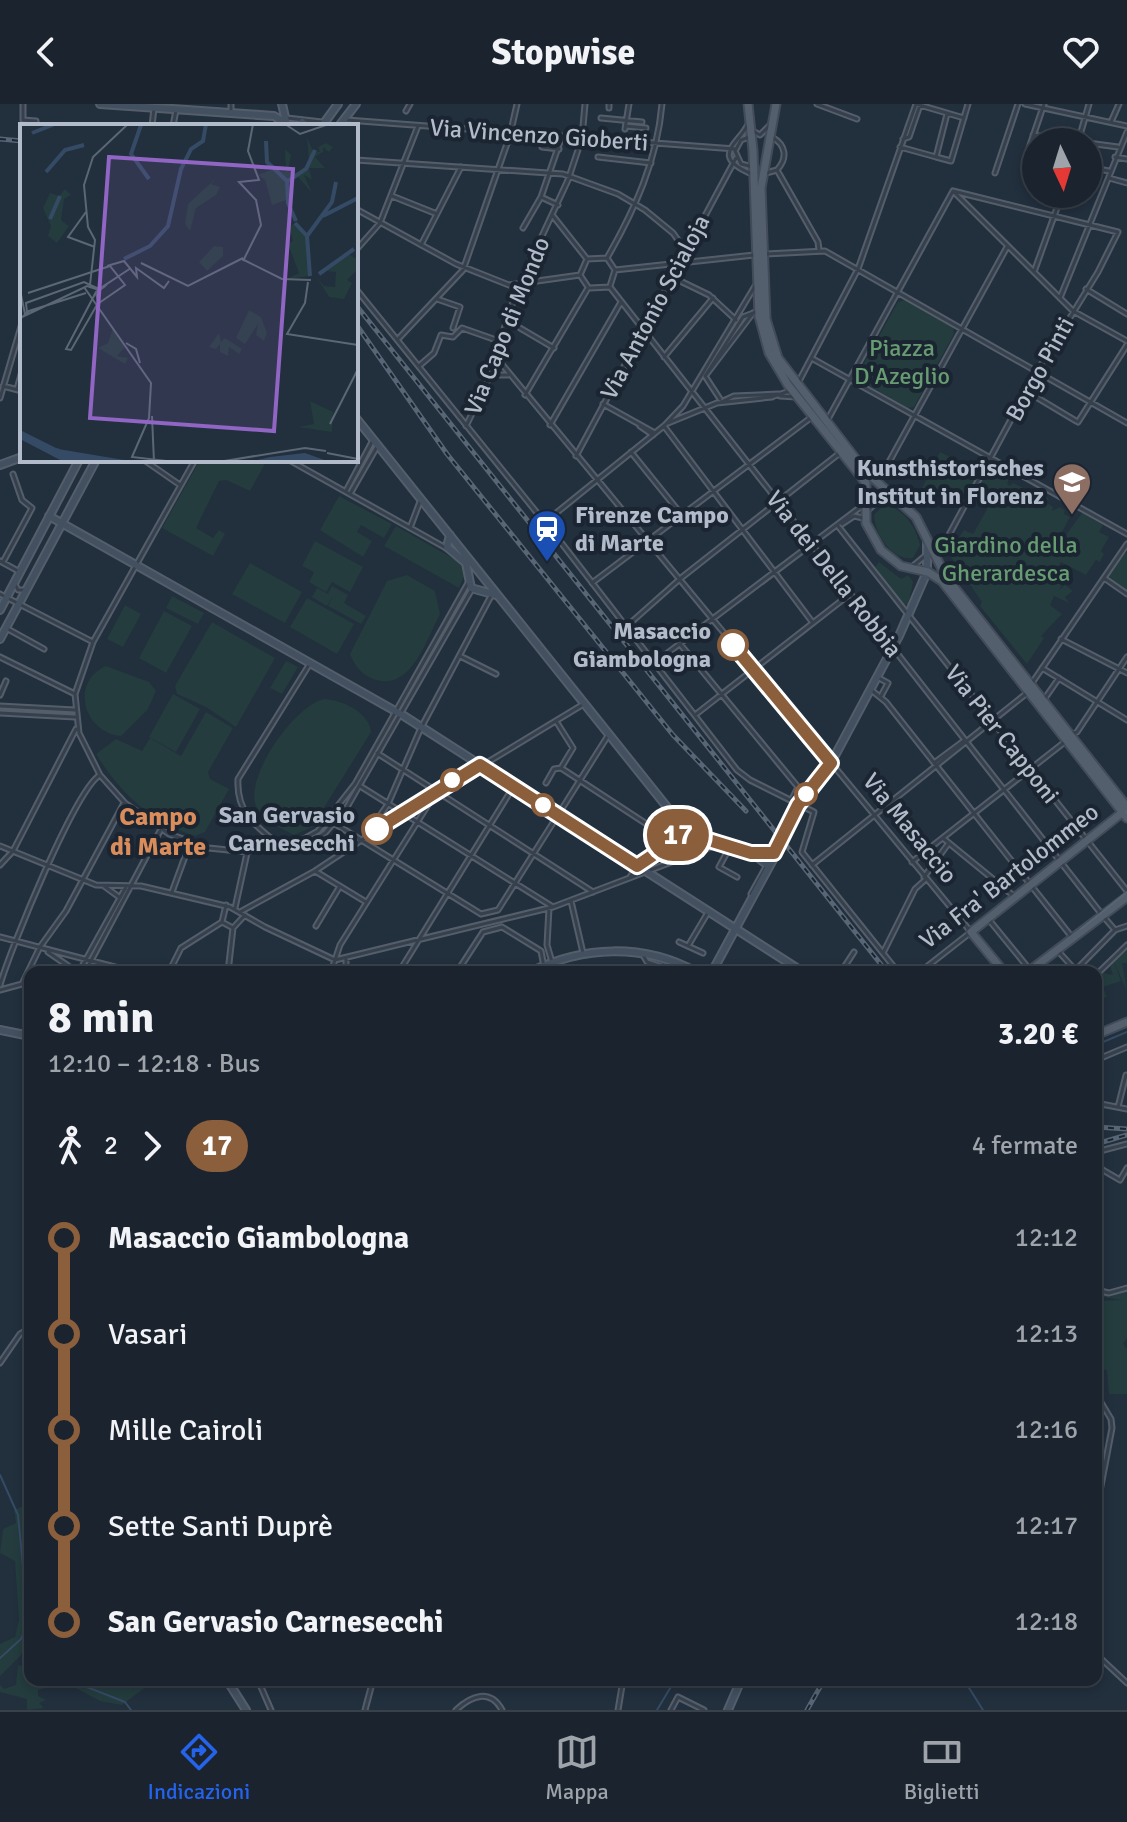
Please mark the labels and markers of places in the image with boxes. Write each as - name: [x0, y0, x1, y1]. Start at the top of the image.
- place label: Kunsthistorisches Institut in Florenz: [857, 453, 1044, 511]
- school or university icon: Kunsthistorisches Institut in Florenz: [1051, 461, 1093, 516]
- place label: Firenze Campo di Marte: [575, 500, 729, 558]
- station icon: Firenze Campo di Marte: [526, 508, 568, 563]
- place label: Masaccio Giambologna: [573, 616, 711, 674]
- marker: Masaccio Giambologna: [718, 630, 748, 660]
- unlabelled marker: [441, 769, 463, 791]
- unlabelled marker: [795, 783, 817, 805]
- unlabelled marker: [532, 794, 554, 816]
- place label: San Gervasio Carnesecchi: [219, 800, 355, 858]
- marker: San Gervasio Carnesecchi: [362, 814, 392, 844]

